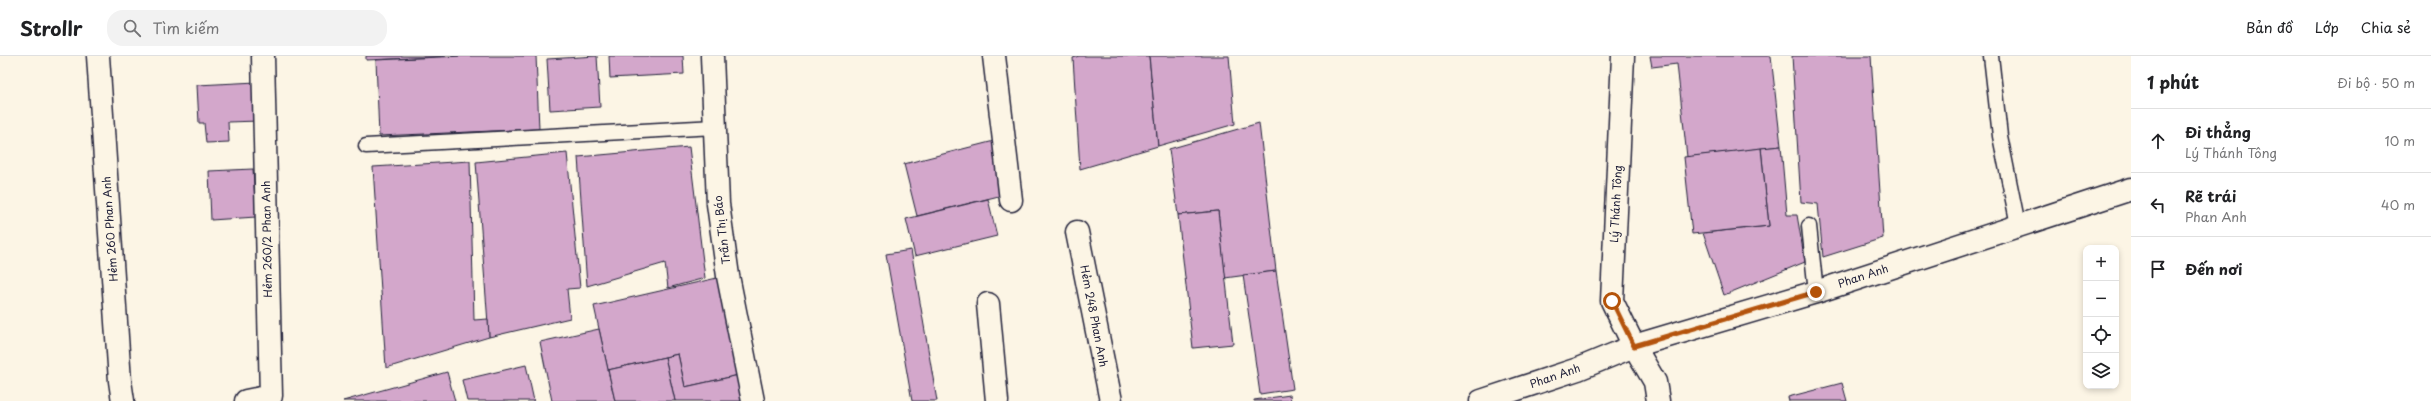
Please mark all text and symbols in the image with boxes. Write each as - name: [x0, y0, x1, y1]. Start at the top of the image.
- search box: [107, 10, 387, 46]
- text: Strollr: [20, 14, 83, 42]
- text: Tìm kiếm: [153, 16, 220, 39]
- icon: search: [121, 17, 143, 39]
- text: Bản đồ: [2246, 17, 2293, 38]
- text: Lớp: [2315, 17, 2339, 38]
- text: Chia sẻ: [2361, 17, 2411, 38]
- text: 1 phút: [2147, 69, 2199, 95]
- text: Đi bộ · 50 m: [2337, 73, 2415, 92]
- text: Đi thẳng: [2185, 120, 2251, 143]
- icon: ahead: [2147, 130, 2169, 152]
- text: 10 m: [2385, 131, 2415, 150]
- text: Lý Thánh Tông: [2185, 143, 2277, 162]
- street label: Lý Thánh Tông: [1605, 165, 1626, 243]
- street label: Hẻm 260 Phan Anh: [97, 176, 122, 282]
- street label: Hẻm 260/2 Phan Anh: [257, 180, 276, 298]
- text: Rẽ trái: [2185, 184, 2236, 207]
- icon: left: [2147, 194, 2169, 216]
- street label: Trần Thị Báo: [709, 195, 734, 265]
- text: 40 m: [2381, 195, 2415, 214]
- text: Phan Anh: [2185, 207, 2247, 226]
- map controls: [2083, 245, 2119, 389]
- button: +: [2083, 245, 2119, 281]
- text: Đến nơi: [2185, 257, 2242, 280]
- icon: arrive: [2147, 258, 2169, 280]
- street label: Phan Anh: [1835, 259, 1890, 292]
- street label: Hẻm 248 Phan Anh: [1076, 264, 1113, 368]
- button: −: [2083, 281, 2119, 317]
- route end: [1807, 283, 1825, 301]
- route start: [1603, 292, 1621, 310]
- button: locate: [2083, 317, 2119, 353]
- button: layers: [2083, 353, 2119, 389]
- street label: Phan Anh: [1527, 359, 1582, 392]

